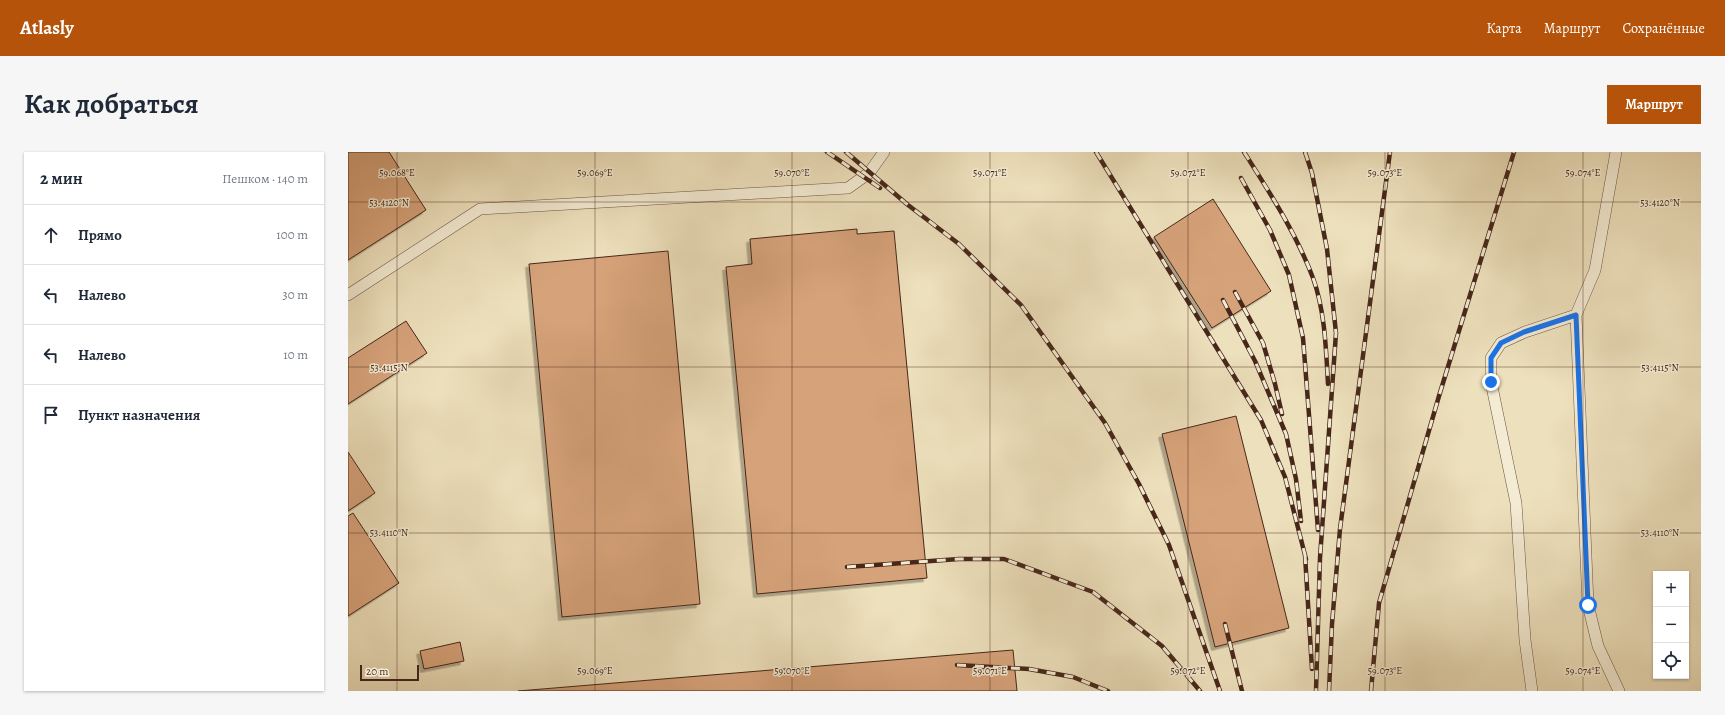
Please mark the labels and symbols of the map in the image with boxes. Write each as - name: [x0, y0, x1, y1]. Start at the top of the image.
- text: 59.068°E: [379, 166, 415, 179]
- text: 59.069°E: [577, 166, 613, 179]
- text: 59.070°E: [774, 166, 810, 179]
- text: 59.071°E: [973, 166, 1007, 179]
- text: 59.072°E: [1170, 166, 1206, 179]
- text: 59.073°E: [1368, 166, 1402, 179]
- text: 59.074°E: [1566, 166, 1601, 179]
- text: 53.4120°N: [369, 196, 409, 209]
- text: 53.4120°N: [1640, 196, 1680, 209]
- text: 53.4115°N: [370, 361, 408, 374]
- text: 53.4115°N: [1641, 361, 1679, 374]
- route end: [1482, 373, 1500, 391]
- text: 53.4110°N: [370, 526, 408, 539]
- text: 53.4110°N: [1641, 526, 1679, 539]
- route start: [1579, 596, 1597, 614]
- scale bar: [360, 663, 419, 682]
- text: 59.069°E: [577, 664, 613, 677]
- text: 59.070°E: [774, 664, 810, 677]
- text: 59.071°E: [973, 664, 1007, 677]
- text: 59.072°E: [1170, 664, 1206, 677]
- text: 59.073°E: [1368, 664, 1402, 677]
- text: 59.074°E: [1566, 664, 1601, 677]

